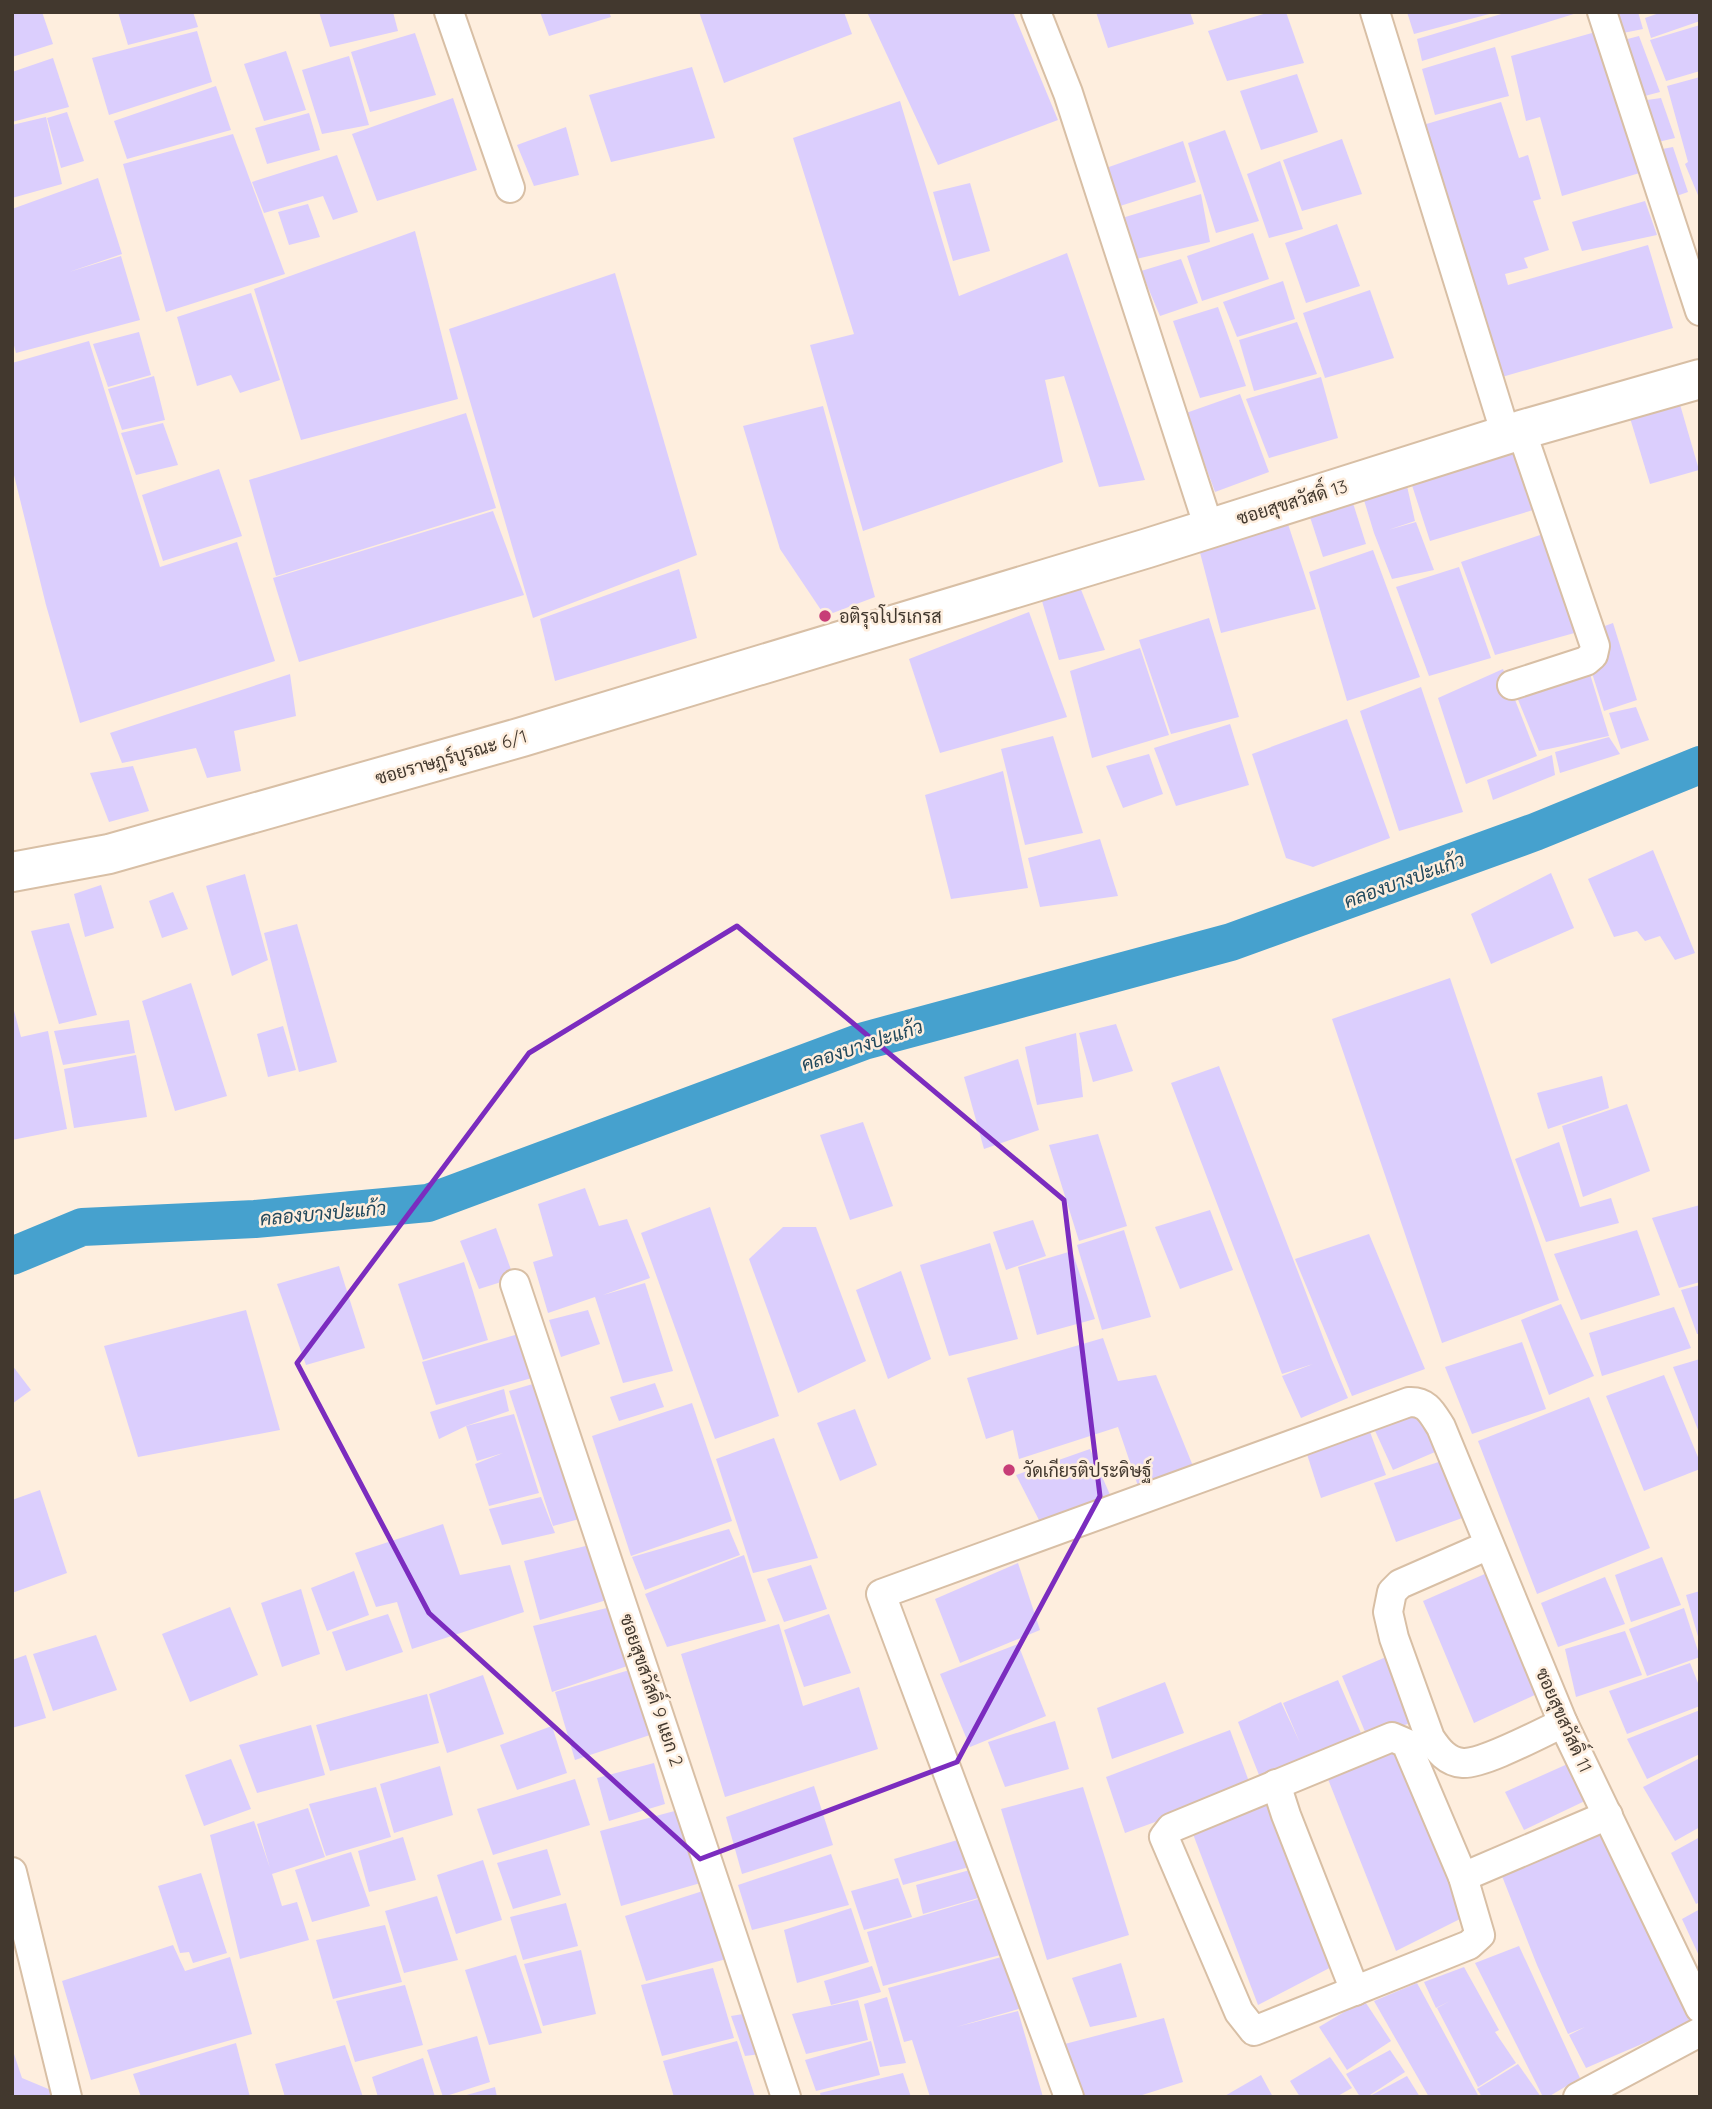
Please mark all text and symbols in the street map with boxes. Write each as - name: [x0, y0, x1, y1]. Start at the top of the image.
- street label: ซอยสุขสวัสดิ์ 13: [1233, 470, 1351, 531]
- place label: อติรุจโปรเกรส: [839, 604, 942, 629]
- marker: อติรุจโปรเกรส: [817, 608, 833, 624]
- street label: ซอยราษฎร์บูรณะ 6/1: [372, 723, 530, 792]
- water label: คลองบางปะแก้ว: [1340, 847, 1468, 913]
- water label: คลองบางปะแก้ว: [798, 1014, 926, 1076]
- water label: คลองบางปะแก้ว: [259, 1196, 387, 1230]
- place label: วัดเกียรติประดิษฐ์: [1023, 1458, 1151, 1483]
- marker: วัดเกียรติประดิษฐ์: [1001, 1462, 1017, 1478]
- street label: ซอยสุขสวัสดิ์ 9 แยก 2: [614, 1609, 693, 1770]
- street label: ซอยสุขสวัสดิ์ 11: [1530, 1662, 1601, 1776]

